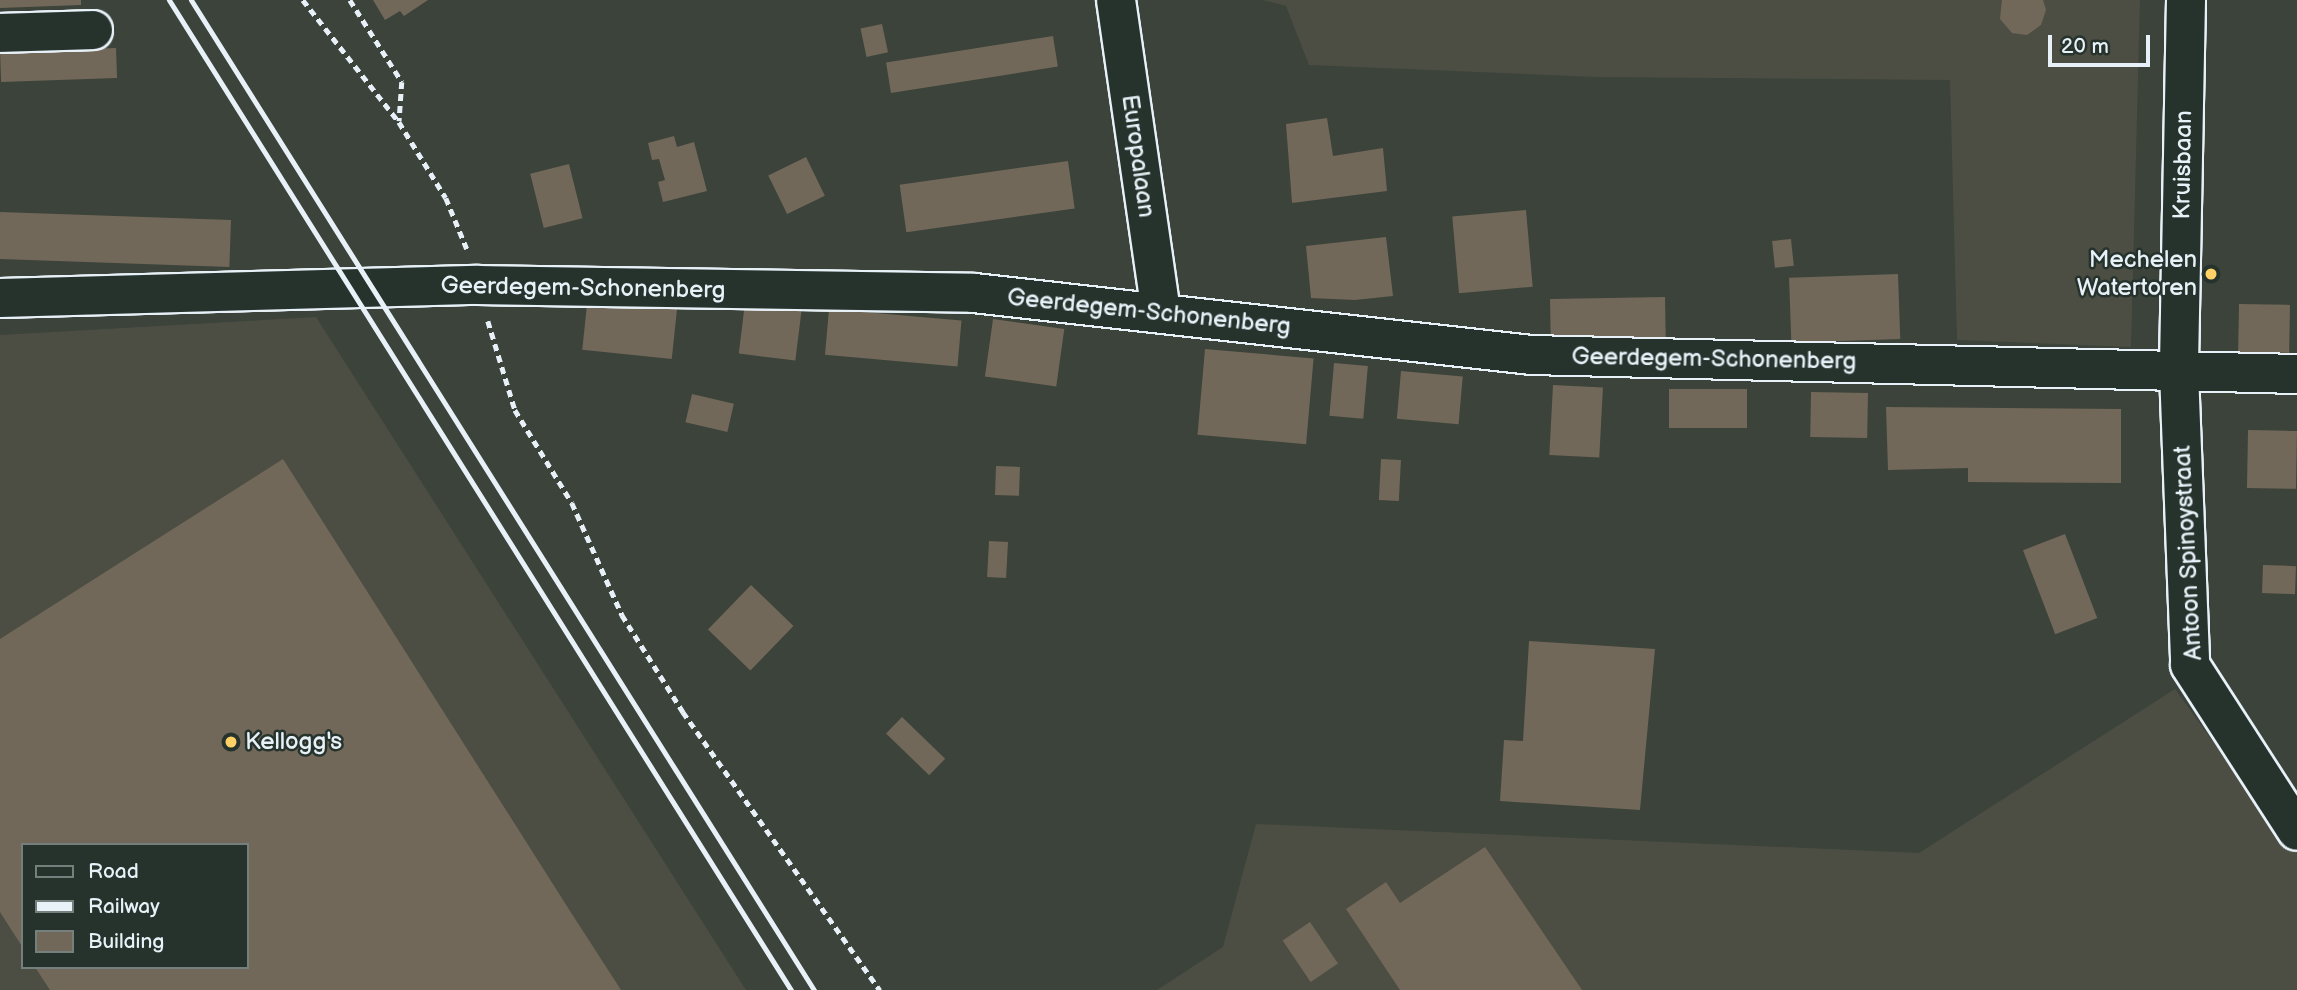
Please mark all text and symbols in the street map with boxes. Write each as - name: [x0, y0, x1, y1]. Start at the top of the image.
- scale bar: [2052, 21, 2154, 65]
- text: 20 m: [2061, 34, 2109, 59]
- street label: Europalaan: [1115, 93, 1161, 219]
- street label: Kruisbaan: [2168, 110, 2198, 220]
- place label: Mechelen Watertoren: [2077, 246, 2197, 302]
- marker: Mechelen Watertoren: [2203, 266, 2219, 282]
- street label: Geerdegem-Schonenberg: [440, 271, 726, 305]
- street label: Geerdegem-Schonenberg: [1006, 283, 1292, 341]
- street label: Geerdegem-Schonenberg: [1571, 342, 1857, 376]
- street label: Antoon Spinoystraat: [2168, 445, 2208, 661]
- place label: Kellogg's: [245, 728, 342, 756]
- marker: Kellogg's: [223, 734, 239, 750]
- legend: [21, 843, 248, 969]
- text: Road: [88, 859, 139, 884]
- text: Railway: [88, 894, 160, 919]
- text: Building: [88, 929, 164, 954]

